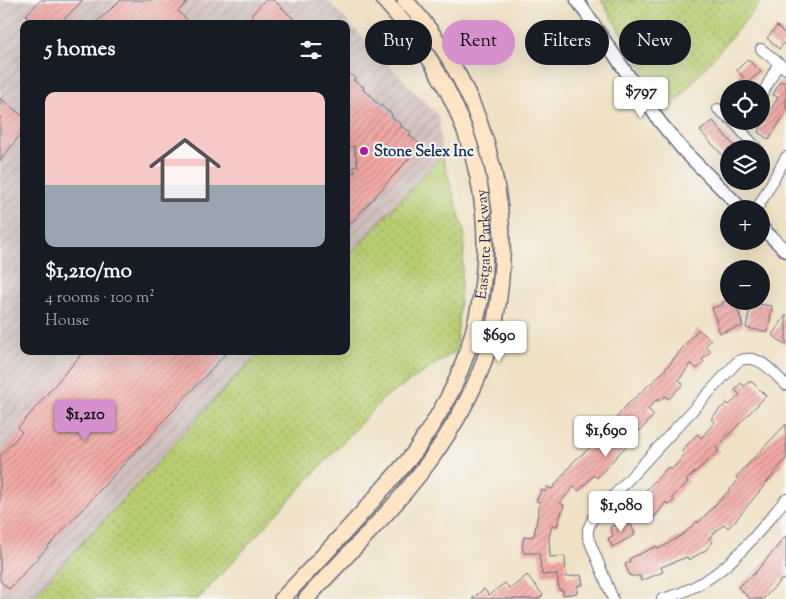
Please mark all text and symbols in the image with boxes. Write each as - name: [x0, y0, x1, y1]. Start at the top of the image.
- chip: Buy: [365, 20, 432, 65]
- chip: Rent: [442, 20, 515, 65]
- chip: Filters: [525, 20, 609, 65]
- chip: New: [619, 20, 691, 65]
- text: 5 homes: [45, 35, 115, 65]
- icon: filters: [297, 36, 325, 64]
- pin: $797: [611, 76, 671, 119]
- map controls: [720, 80, 770, 310]
- button: locate: [720, 80, 770, 130]
- text: $797: [625, 81, 657, 104]
- icon: home: [140, 125, 230, 215]
- button: layers: [720, 140, 770, 190]
- place label: Stone Selex Inc: [374, 142, 474, 163]
- marker: Stone Selex Inc: [358, 145, 370, 157]
- street label: Eastgate Parkway: [471, 187, 497, 301]
- button: +: [720, 200, 770, 250]
- text: $1,210/mo: [45, 257, 132, 287]
- button: −: [720, 260, 770, 310]
- text: 4 rooms · 100 m²: [45, 287, 155, 310]
- text: House: [45, 310, 89, 333]
- pin: $690: [469, 320, 529, 363]
- text: $690: [483, 325, 515, 348]
- pin: $1,210: [44, 400, 126, 442]
- text: $1,210: [65, 404, 105, 427]
- pin: $1,690: [565, 416, 647, 458]
- text: $1,690: [585, 420, 627, 443]
- pin: $1,080: [580, 490, 662, 533]
- text: $1,080: [600, 495, 642, 518]

